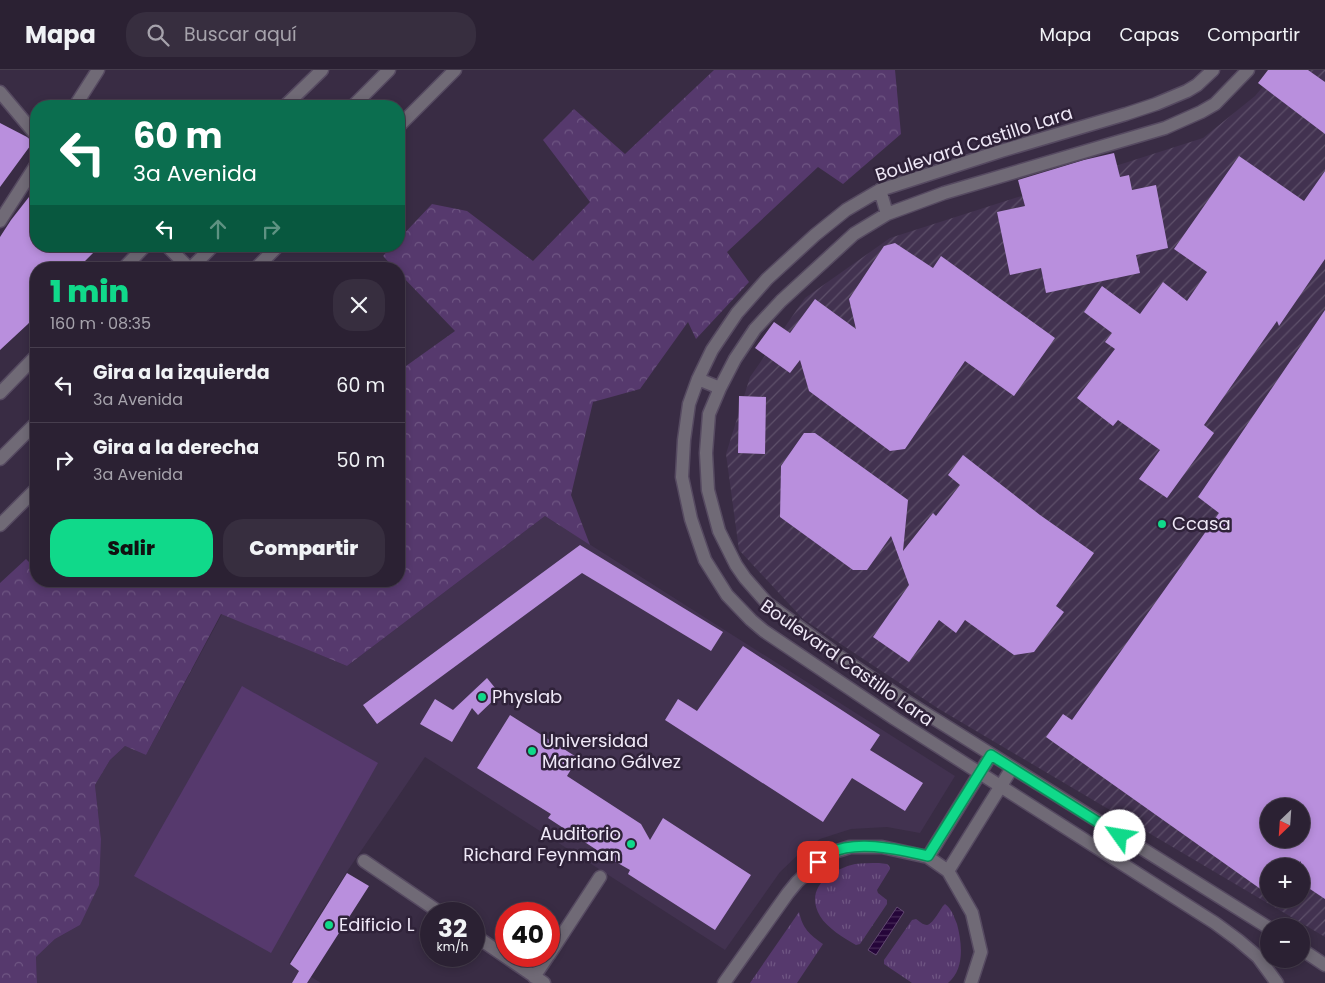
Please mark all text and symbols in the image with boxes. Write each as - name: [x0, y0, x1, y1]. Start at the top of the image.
- search box: [126, 12, 476, 57]
- text: Mapa: [25, 18, 96, 51]
- icon: search: [144, 21, 172, 49]
- text: Buscar aquí: [184, 21, 297, 48]
- text: Mapa: [1039, 22, 1092, 47]
- text: Capas: [1120, 22, 1179, 47]
- text: Compartir: [1207, 22, 1300, 47]
- street label: Boulevard Castillo Lara: [872, 100, 1076, 187]
- text: 60 m: [133, 111, 223, 160]
- icon: left: [50, 120, 115, 185]
- text: 3a Avenida: [133, 158, 257, 189]
- icon: left: [151, 215, 179, 243]
- icon: ahead: [204, 215, 232, 243]
- icon: right: [257, 215, 285, 243]
- text: 1 min: [50, 270, 129, 313]
- button: close: [333, 279, 385, 331]
- text: 160 m · 08:35: [50, 312, 151, 335]
- text: Gira a la izquierda: [93, 359, 270, 386]
- icon: left: [50, 371, 78, 399]
- text: 60 m: [336, 372, 385, 399]
- text: 3a Avenida: [93, 388, 183, 411]
- text: Gira a la derecha: [93, 434, 259, 461]
- icon: right: [50, 446, 78, 474]
- text: 50 m: [336, 447, 385, 474]
- text: 3a Avenida: [93, 463, 183, 486]
- place label: Ccasa: [1172, 511, 1231, 536]
- marker: Ccasa: [1156, 518, 1168, 530]
- button: Salir: [50, 519, 213, 577]
- button: Compartir: [223, 519, 385, 577]
- street label: Boulevard Castillo Lara: [756, 593, 939, 732]
- place label: Physlab: [492, 684, 562, 709]
- marker: Physlab: [476, 691, 488, 703]
- place label: Universidad Mariano Gálvez: [542, 728, 681, 774]
- marker: Universidad Mariano Gálvez: [526, 745, 538, 757]
- north arrow: [1260, 798, 1310, 848]
- map controls: [1260, 798, 1310, 968]
- position arrow: [1093, 809, 1145, 861]
- place label: Auditorio Richard Feynman: [463, 821, 621, 867]
- marker: Auditorio Richard Feynman: [625, 838, 637, 850]
- pin: [797, 841, 839, 883]
- icon: arrive: [804, 848, 832, 876]
- button: +: [1260, 858, 1310, 908]
- speed limit sign: 40: [495, 902, 560, 967]
- text: 32: [438, 911, 467, 946]
- place label: Edificio L: [339, 912, 415, 937]
- button: −: [1260, 918, 1310, 968]
- marker: Edificio L: [323, 919, 335, 931]
- text: km/h: [437, 938, 468, 955]

